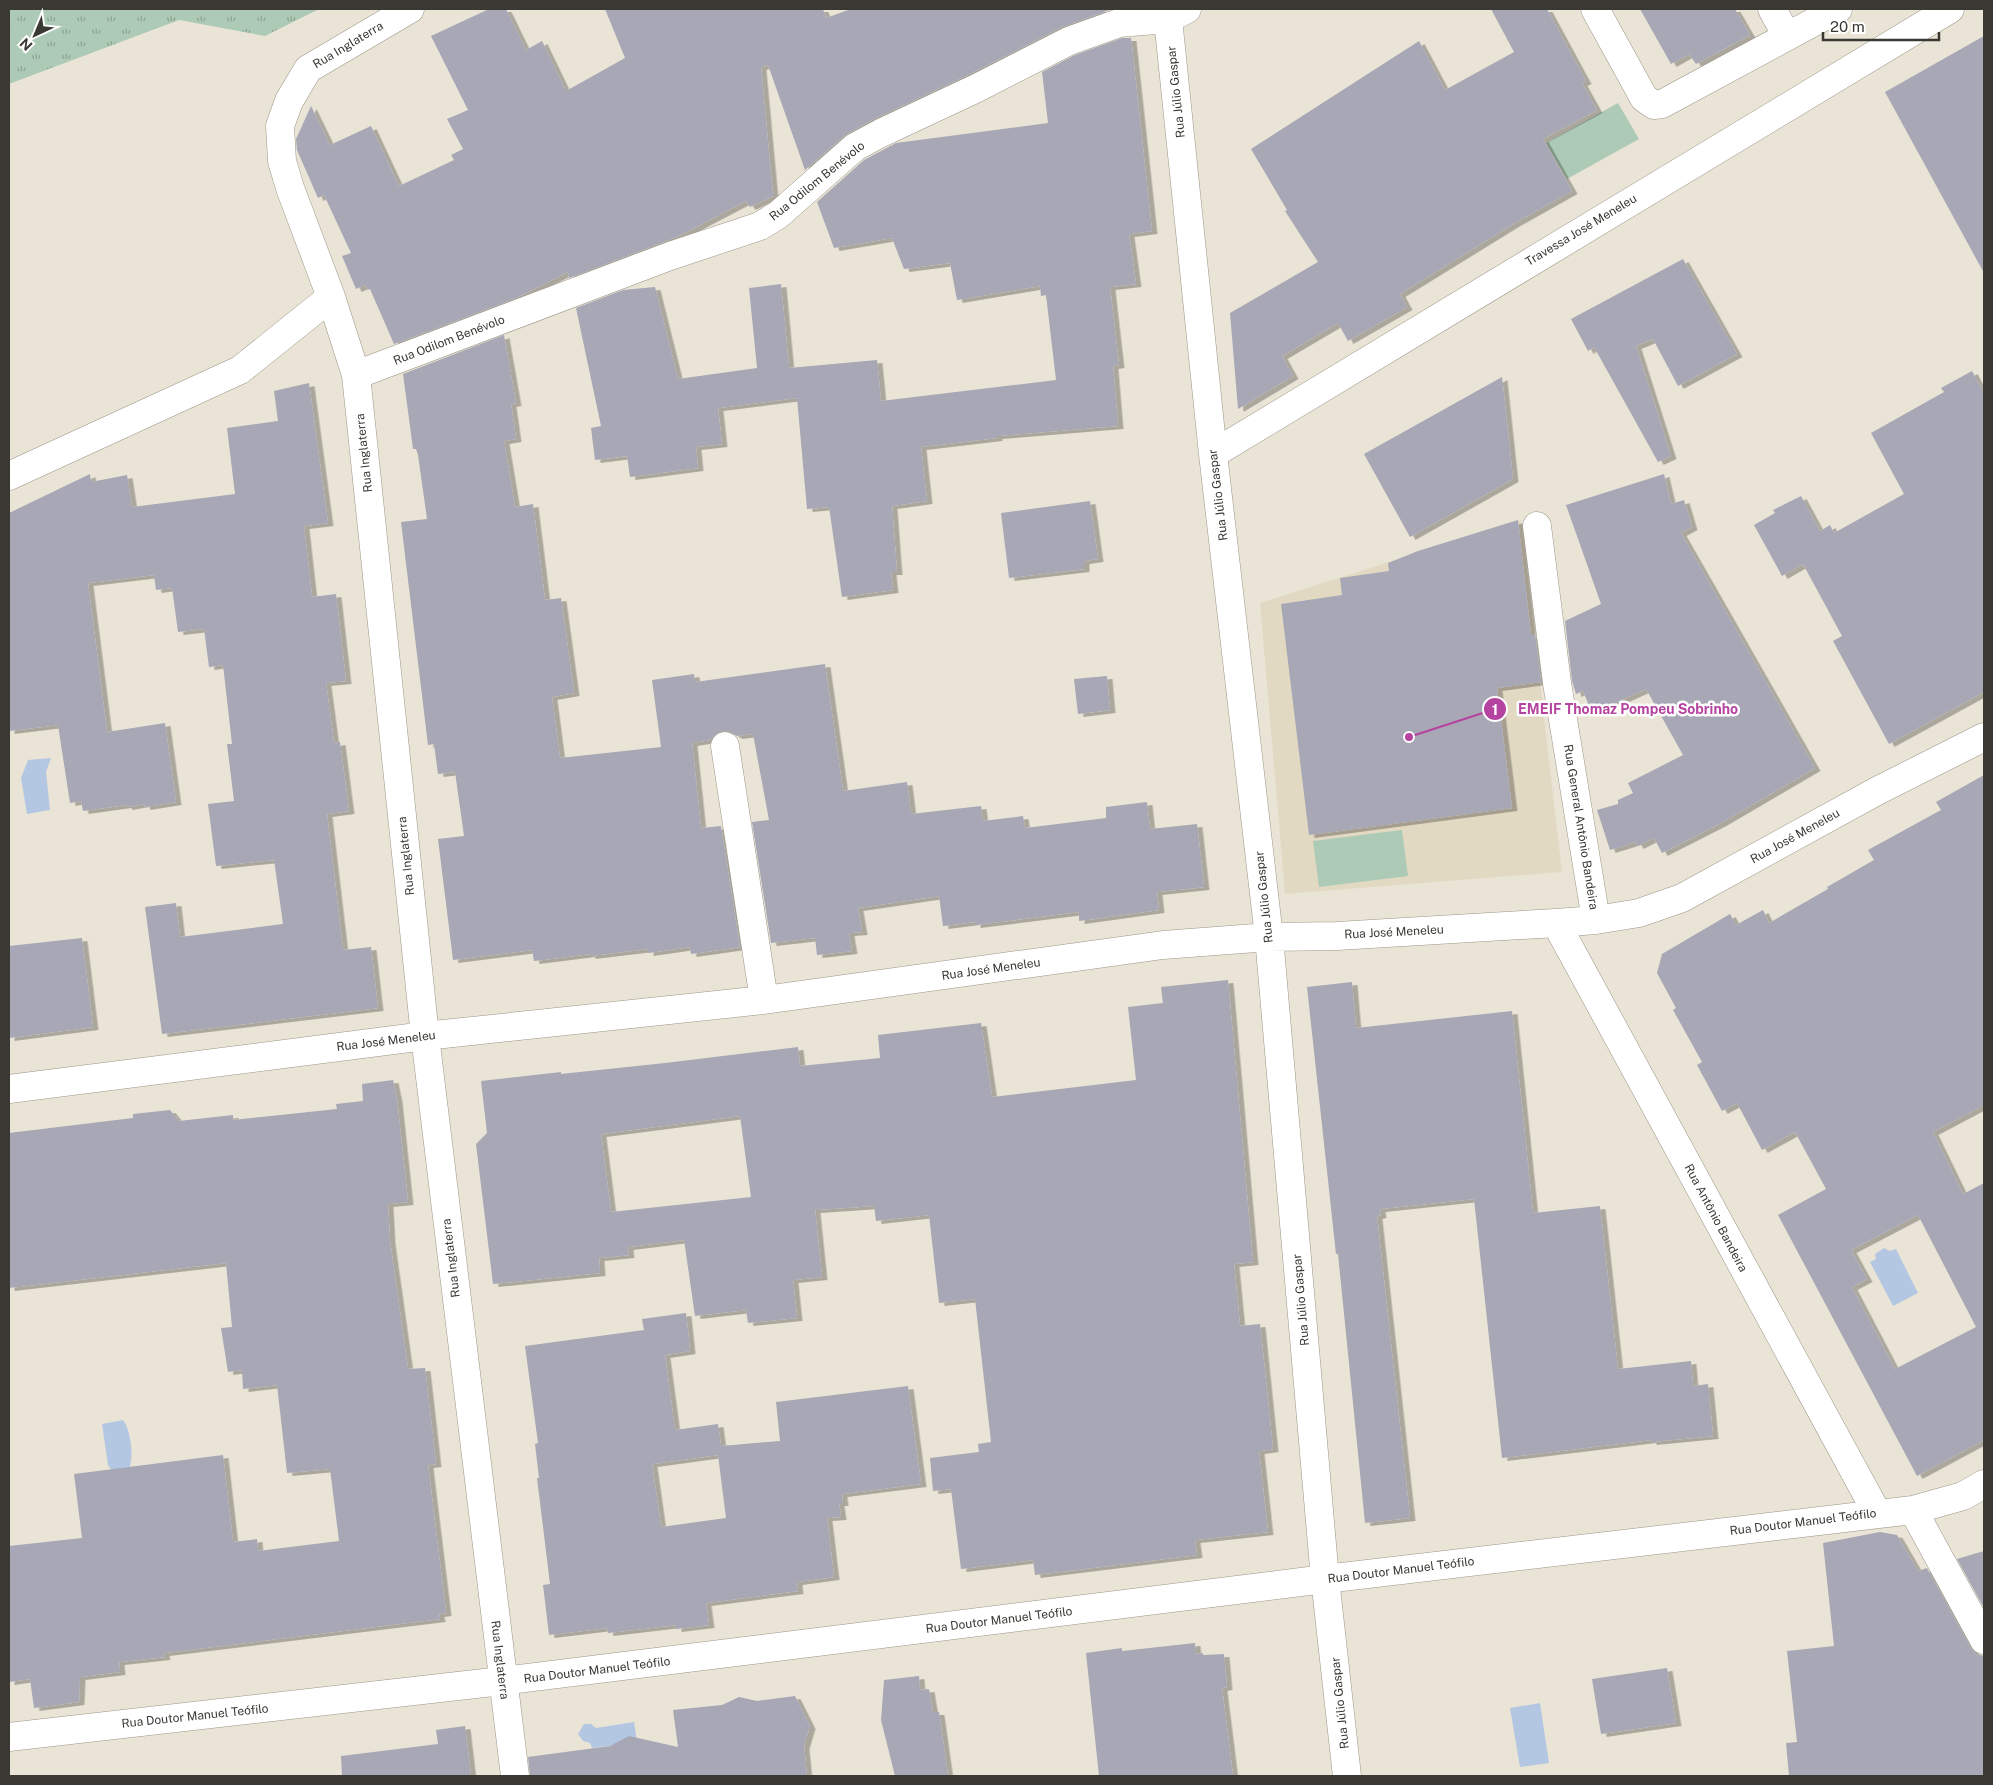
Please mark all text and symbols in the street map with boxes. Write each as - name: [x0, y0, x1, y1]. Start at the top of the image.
- north arrow: [10, 10, 60, 60]
- scale bar: [1823, 10, 1939, 42]
- text: 20 m: [1830, 18, 1865, 35]
- street label: Rua Inglaterra: [310, 19, 386, 71]
- text: N: [16, 35, 35, 54]
- street label: Rua Júlio Gaspar: [1164, 45, 1188, 139]
- street label: Rua Odilom Benévolo: [767, 138, 868, 224]
- street label: Travessa José Meneleu: [1523, 191, 1639, 269]
- street label: Rua Odilom Benévolo: [391, 312, 507, 368]
- street label: Rua Inglaterra: [353, 413, 375, 493]
- street label: Rua Júlio Gaspar: [1205, 448, 1231, 542]
- callout: EMEIF Thomaz Pompeu Sobrinho: [1483, 695, 1748, 724]
- text: 1: [1492, 701, 1498, 718]
- text: EMEIF Thomaz Pompeu Sobrinho: [1518, 701, 1738, 717]
- street label: Rua General Antônio Bandeira: [1561, 743, 1601, 911]
- street label: Rua José Meneleu: [1748, 806, 1842, 866]
- street label: Rua Inglaterra: [395, 816, 417, 896]
- street label: Rua Júlio Gaspar: [1252, 850, 1276, 944]
- street label: Rua José Meneleu: [1344, 922, 1444, 942]
- street label: Rua José Meneleu: [941, 955, 1041, 983]
- street label: Rua José Meneleu: [336, 1028, 436, 1054]
- street label: Rua Antônio Bandeira: [1682, 1162, 1750, 1274]
- street label: Rua Inglaterra: [439, 1218, 463, 1298]
- street label: Rua Júlio Gaspar: [1290, 1253, 1312, 1347]
- street label: Rua Doutor Manuel Teófilo: [1729, 1506, 1877, 1538]
- street label: Rua Doutor Manuel Teófilo: [1327, 1554, 1475, 1586]
- street label: Rua Doutor Manuel Teófilo: [925, 1604, 1073, 1636]
- street label: Rua Inglaterra: [488, 1620, 512, 1700]
- street label: Rua Doutor Manuel Teófilo: [523, 1654, 671, 1686]
- street label: Rua Júlio Gaspar: [1328, 1656, 1352, 1750]
- street label: Rua Doutor Manuel Teófilo: [121, 1701, 269, 1731]

